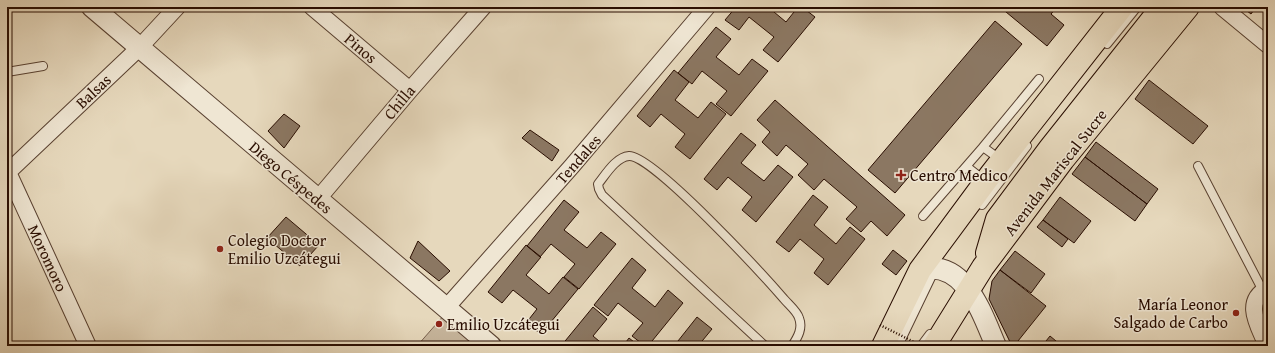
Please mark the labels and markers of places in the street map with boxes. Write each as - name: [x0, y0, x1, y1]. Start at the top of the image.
- place label: Centro Medico: [910, 163, 1008, 187]
- marker: Centro Medico: [895, 169, 907, 181]
- place label: Colegio Doctor Emilio Uzcátegui: [228, 228, 341, 270]
- marker: Colegio Doctor Emilio Uzcátegui: [215, 244, 225, 254]
- place label: María Leonor Salgado de Carbo: [1114, 292, 1228, 334]
- marker: María Leonor Salgado de Carbo: [1231, 308, 1241, 318]
- place label: Emilio Uzcátegui: [447, 312, 560, 336]
- marker: Emilio Uzcátegui: [434, 319, 444, 329]

